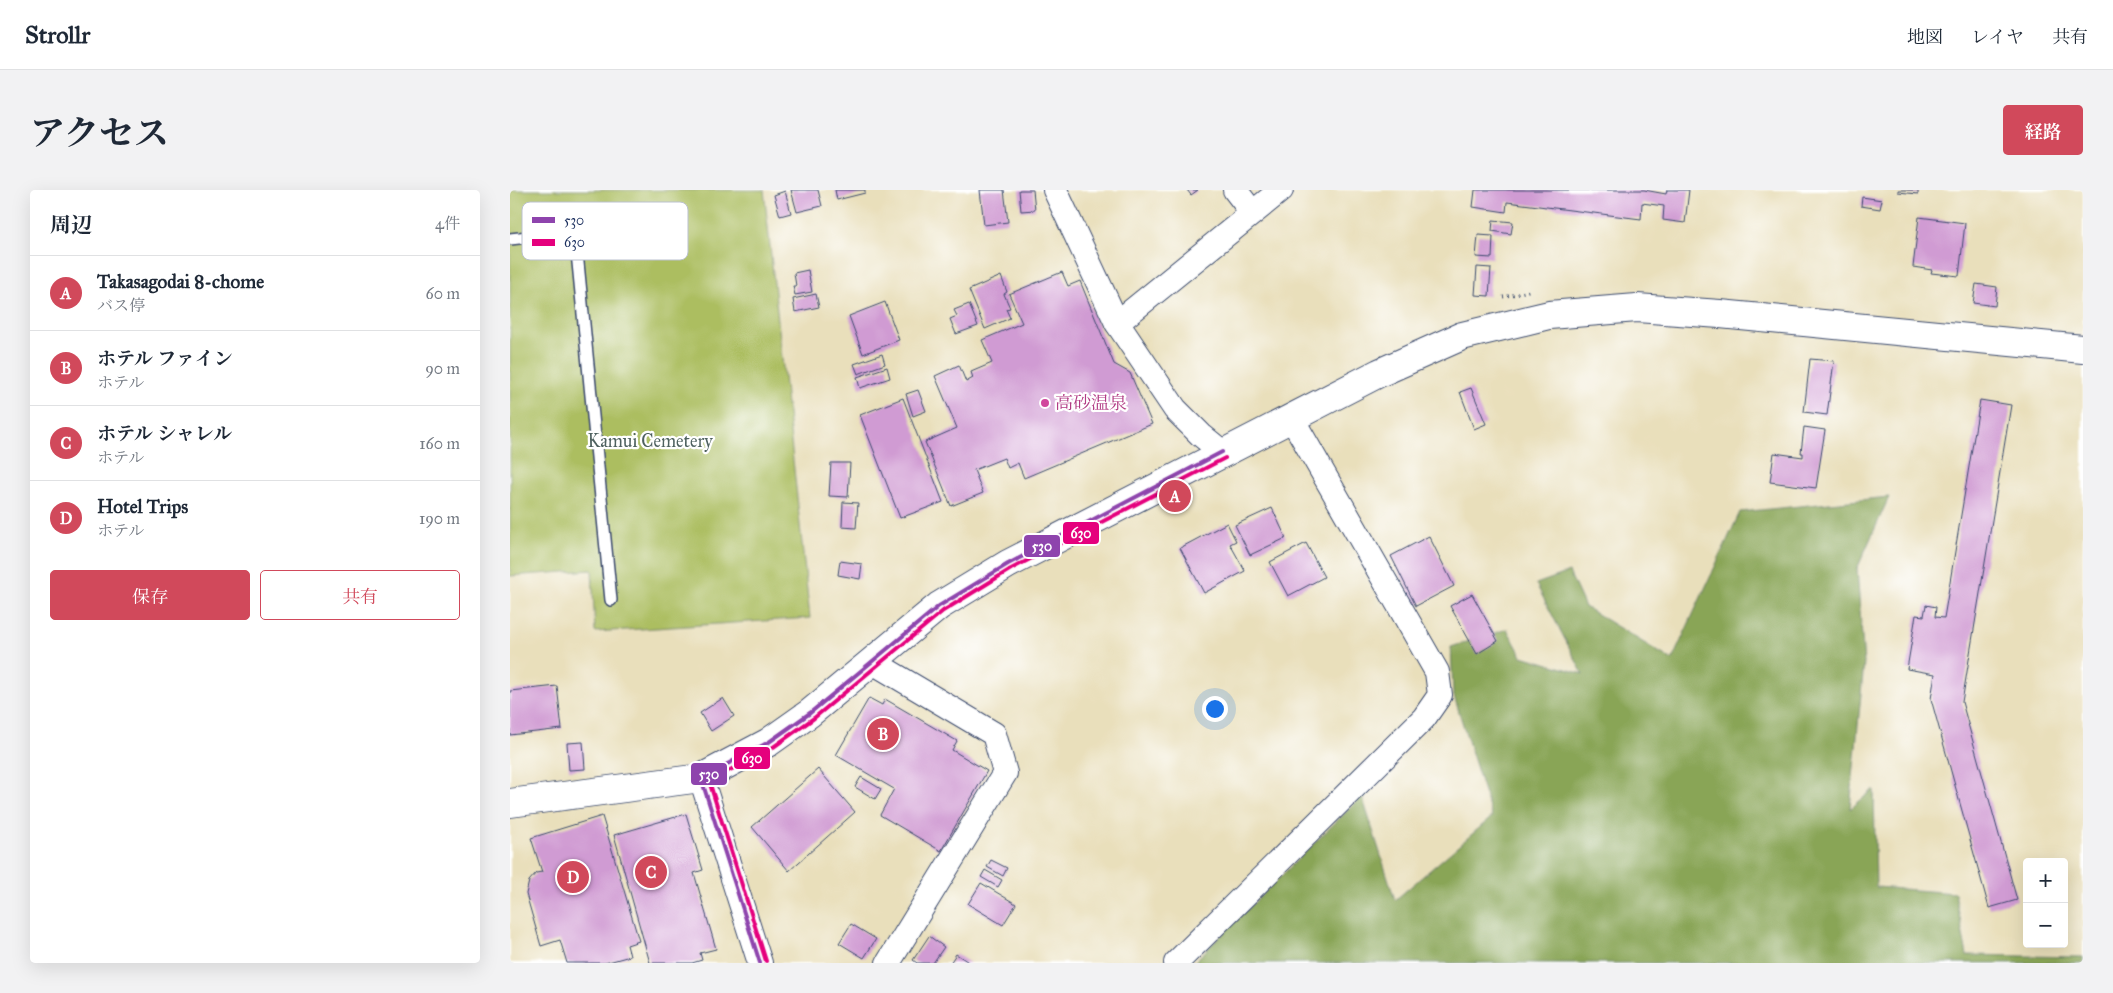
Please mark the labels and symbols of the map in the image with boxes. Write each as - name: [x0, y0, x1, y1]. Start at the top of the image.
- legend: [522, 202, 688, 260]
- text: 530: [564, 212, 584, 229]
- text: 630: [564, 234, 585, 251]
- place label: 高砂温泉: [1055, 392, 1127, 414]
- marker: 高砂温泉: [1039, 397, 1051, 409]
- park label: Kamui Cemetery: [587, 430, 713, 452]
- pin: A: [1159, 477, 1191, 515]
- line badge: 630: [1062, 521, 1100, 545]
- text: 630: [1071, 525, 1091, 543]
- line badge: 530: [1023, 534, 1061, 558]
- text: 530: [1032, 538, 1052, 556]
- your location: [1202, 696, 1228, 722]
- pin: B: [867, 715, 899, 753]
- line badge: 630: [733, 746, 771, 770]
- text: 630: [742, 750, 762, 768]
- line badge: 530: [690, 762, 728, 786]
- text: 530: [699, 766, 719, 784]
- pin: C: [635, 853, 667, 891]
- pin: D: [557, 858, 589, 896]

